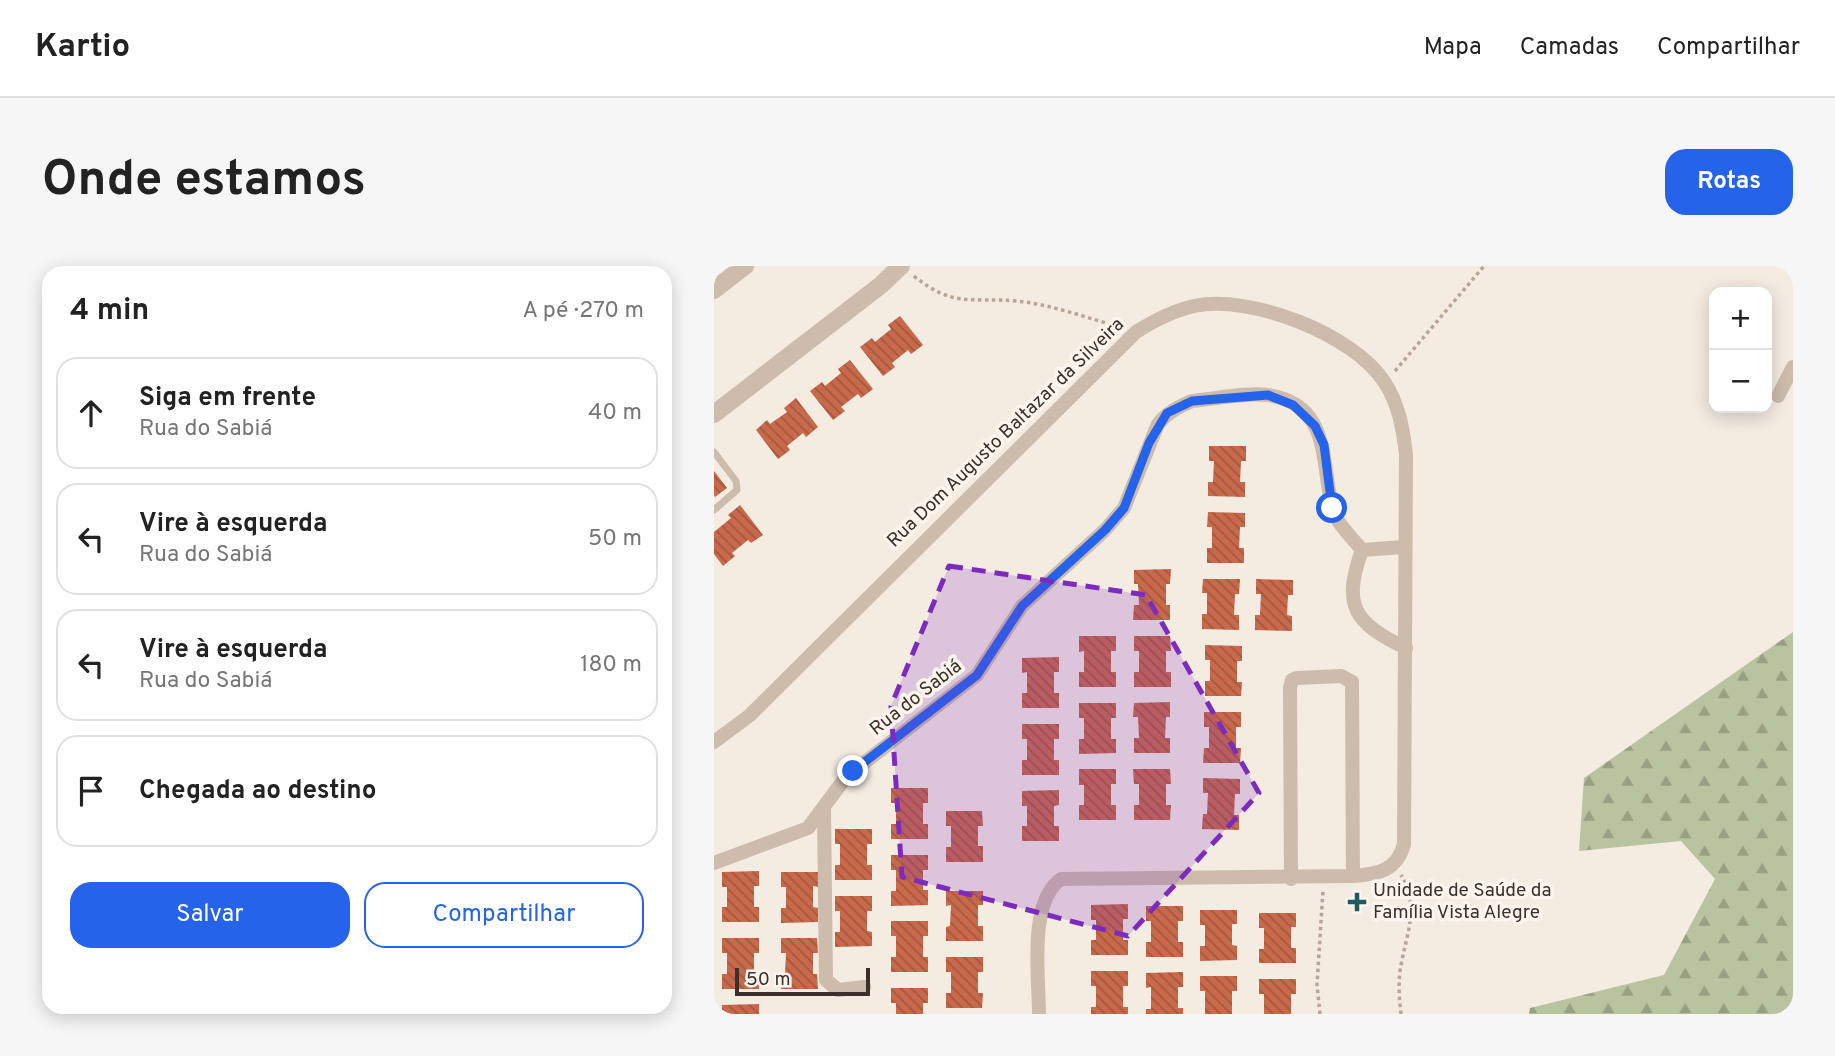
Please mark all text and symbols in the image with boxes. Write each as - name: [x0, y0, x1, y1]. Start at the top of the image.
- text: Kartio: [35, 27, 130, 69]
- text: Mapa: [1424, 33, 1482, 63]
- text: Camadas: [1520, 33, 1619, 63]
- text: Compartilhar: [1657, 33, 1800, 63]
- button: Rotas: [1665, 149, 1793, 215]
- text: Onde estamos: [42, 151, 366, 213]
- map controls: [1709, 287, 1772, 413]
- button: +: [1709, 287, 1772, 350]
- text: 4 min: [70, 293, 149, 330]
- text: A pé · 270 m: [523, 297, 644, 326]
- street label: Rua Dom Augusto Baltazar da Silveira: [882, 313, 1130, 553]
- button: −: [1709, 350, 1772, 413]
- text: Siga em frente: [139, 382, 316, 415]
- icon: ahead: [72, 394, 110, 432]
- text: 40 m: [588, 399, 642, 428]
- text: Rua do Sabiá: [139, 415, 272, 444]
- route start: [1316, 492, 1347, 523]
- text: Vire à esquerda: [139, 508, 327, 541]
- icon: left: [72, 520, 110, 558]
- text: 50 m: [588, 525, 642, 554]
- text: Rua do Sabiá: [139, 541, 272, 570]
- text: Vire à esquerda: [139, 634, 327, 667]
- icon: left: [72, 646, 110, 684]
- text: 180 m: [580, 651, 642, 680]
- street label: Rua do Sabiá: [865, 655, 967, 741]
- text: Rua do Sabiá: [139, 667, 272, 696]
- route end: [837, 755, 868, 786]
- icon: arrive: [72, 772, 110, 810]
- text: Chegada ao destino: [139, 775, 376, 808]
- place label: Unidade de Saúde da Família Vista Alegre: [1373, 879, 1551, 925]
- button: Salvar: [70, 882, 350, 948]
- button: Compartilhar: [364, 882, 644, 948]
- marker: Unidade de Saúde da Família Vista Alegre: [1347, 892, 1367, 912]
- scale bar: [735, 965, 870, 997]
- text: 50 m: [746, 968, 791, 992]

